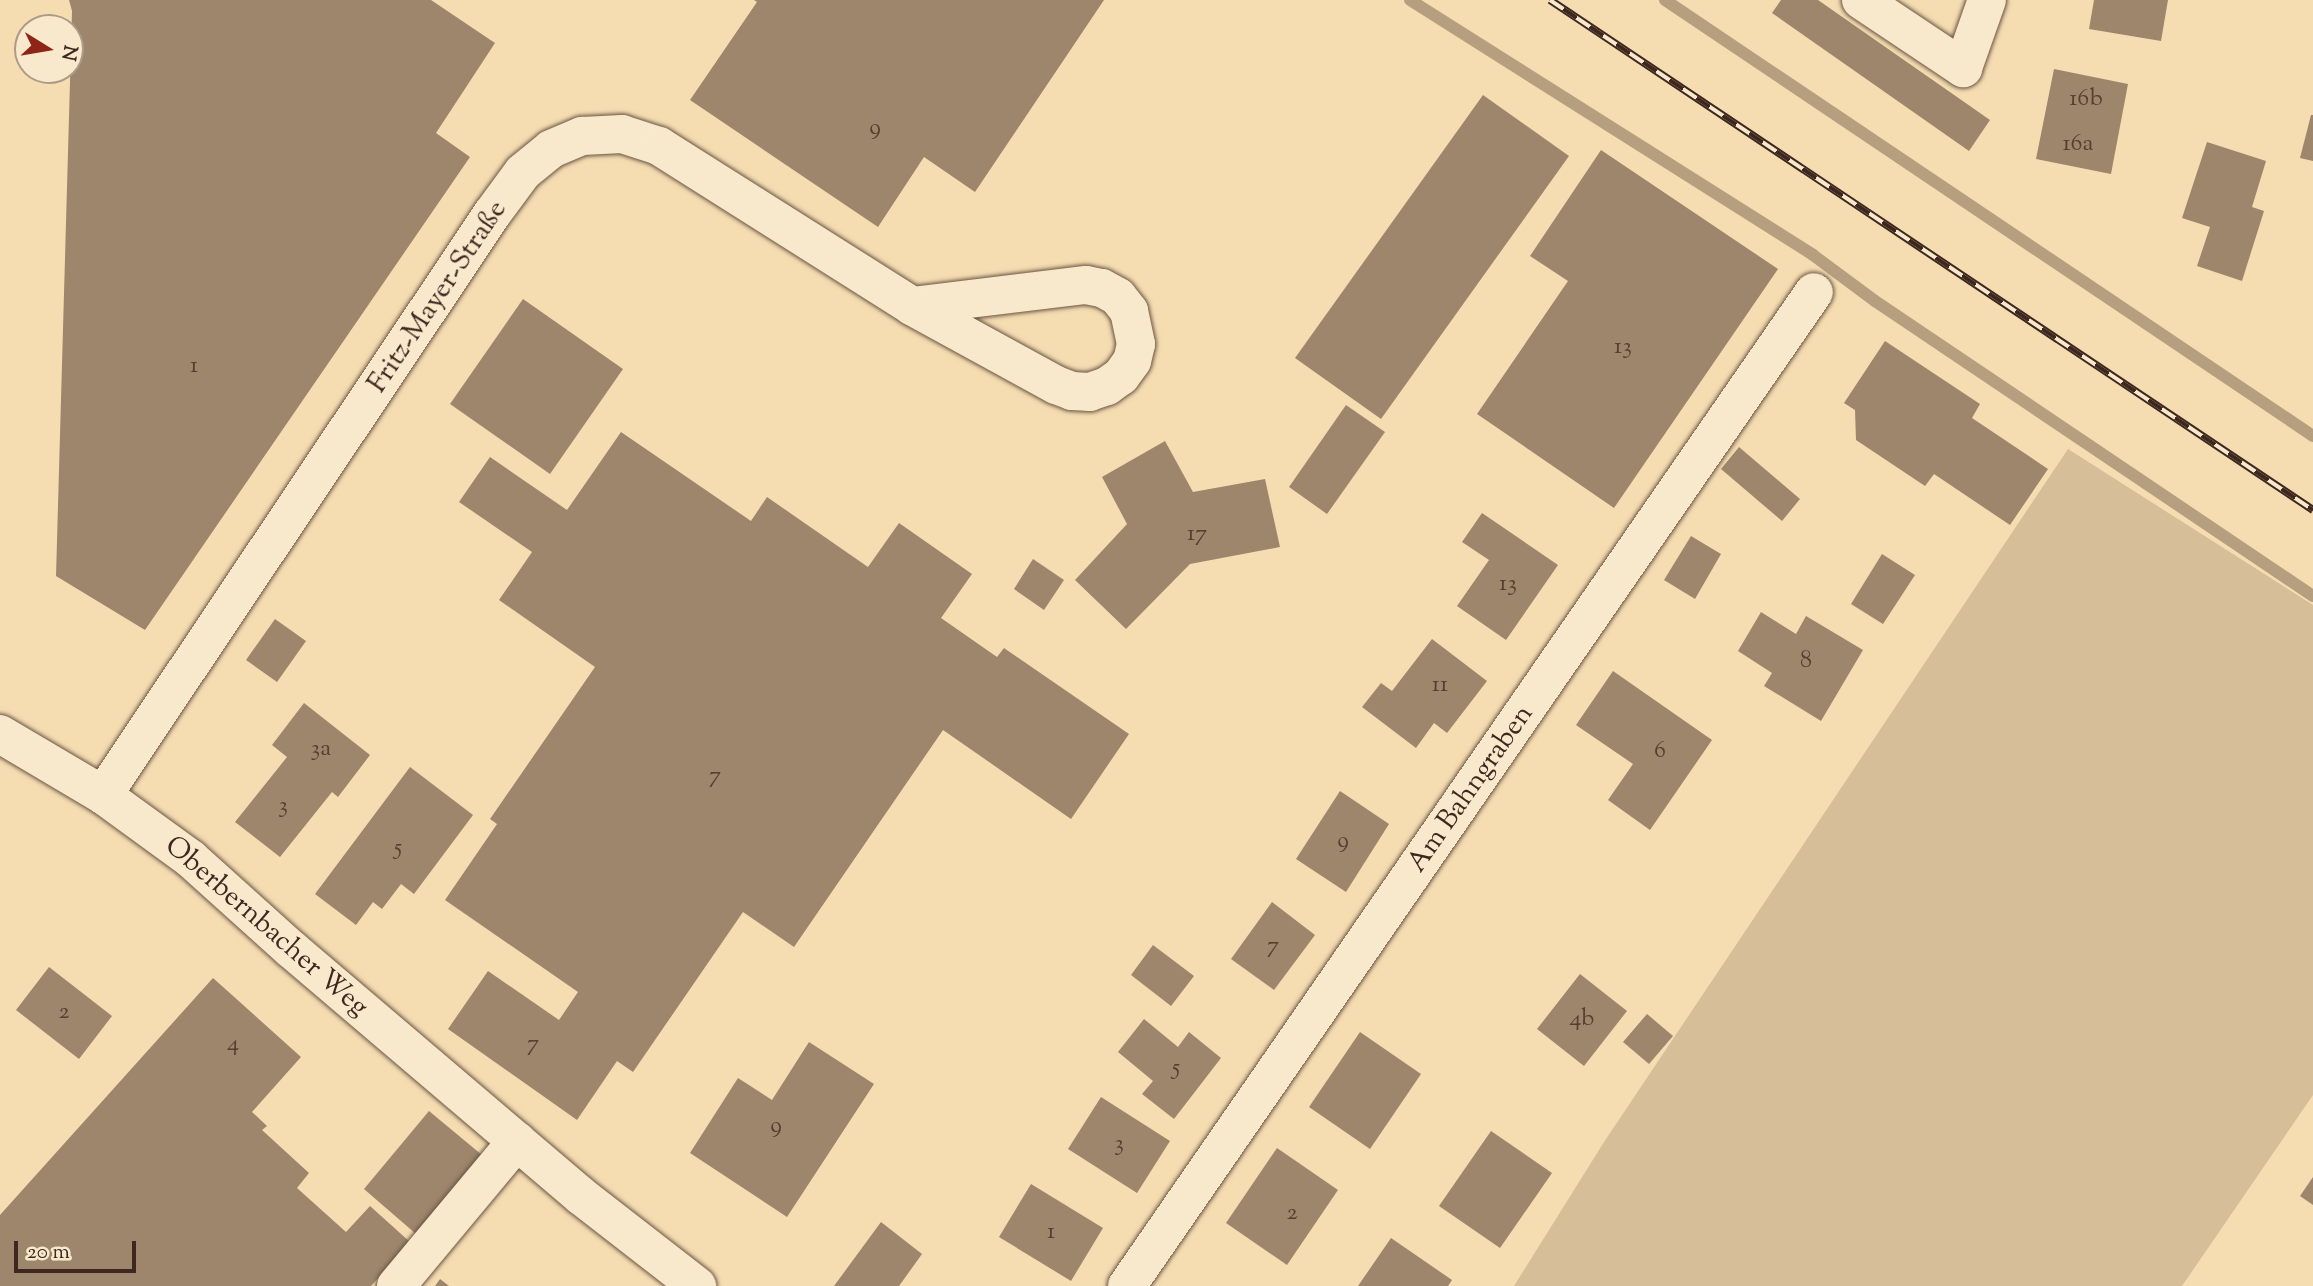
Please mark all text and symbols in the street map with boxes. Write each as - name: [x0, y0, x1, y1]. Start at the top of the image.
- north arrow: [14, 14, 84, 84]
- text: N: [53, 43, 83, 63]
- house number: 16b: [2069, 86, 2103, 114]
- house number: 9: [869, 115, 881, 143]
- house number: 16a: [2062, 131, 2094, 159]
- street label: Fritz-Mayer-Straße: [361, 194, 515, 400]
- house number: 13: [1614, 334, 1632, 362]
- house number: 1: [190, 353, 198, 381]
- house number: 17: [1187, 521, 1207, 549]
- house number: 13: [1499, 571, 1517, 599]
- house number: 8: [1800, 648, 1812, 676]
- house number: 11: [1432, 672, 1448, 700]
- street label: Am Bahngraben: [1401, 699, 1541, 879]
- house number: 3a: [311, 736, 331, 764]
- house number: 6: [1654, 738, 1666, 766]
- house number: 7: [709, 763, 721, 791]
- house number: 3: [278, 793, 288, 821]
- house number: 9: [1337, 828, 1349, 856]
- street label: Oberbernbacher Weg: [157, 829, 375, 1025]
- house number: 5: [394, 835, 402, 863]
- house number: 7: [1267, 933, 1279, 961]
- house number: 2: [58, 999, 70, 1027]
- house number: 4b: [1570, 1006, 1594, 1034]
- house number: 4: [227, 1031, 239, 1059]
- house number: 7: [527, 1031, 539, 1059]
- house number: 5: [1172, 1055, 1180, 1083]
- house number: 9: [770, 1113, 782, 1141]
- house number: 3: [1114, 1131, 1124, 1159]
- house number: 2: [1286, 1200, 1298, 1228]
- house number: 1: [1047, 1219, 1055, 1247]
- scale bar: [18, 1226, 140, 1270]
- text: 20 m: [27, 1238, 70, 1268]

